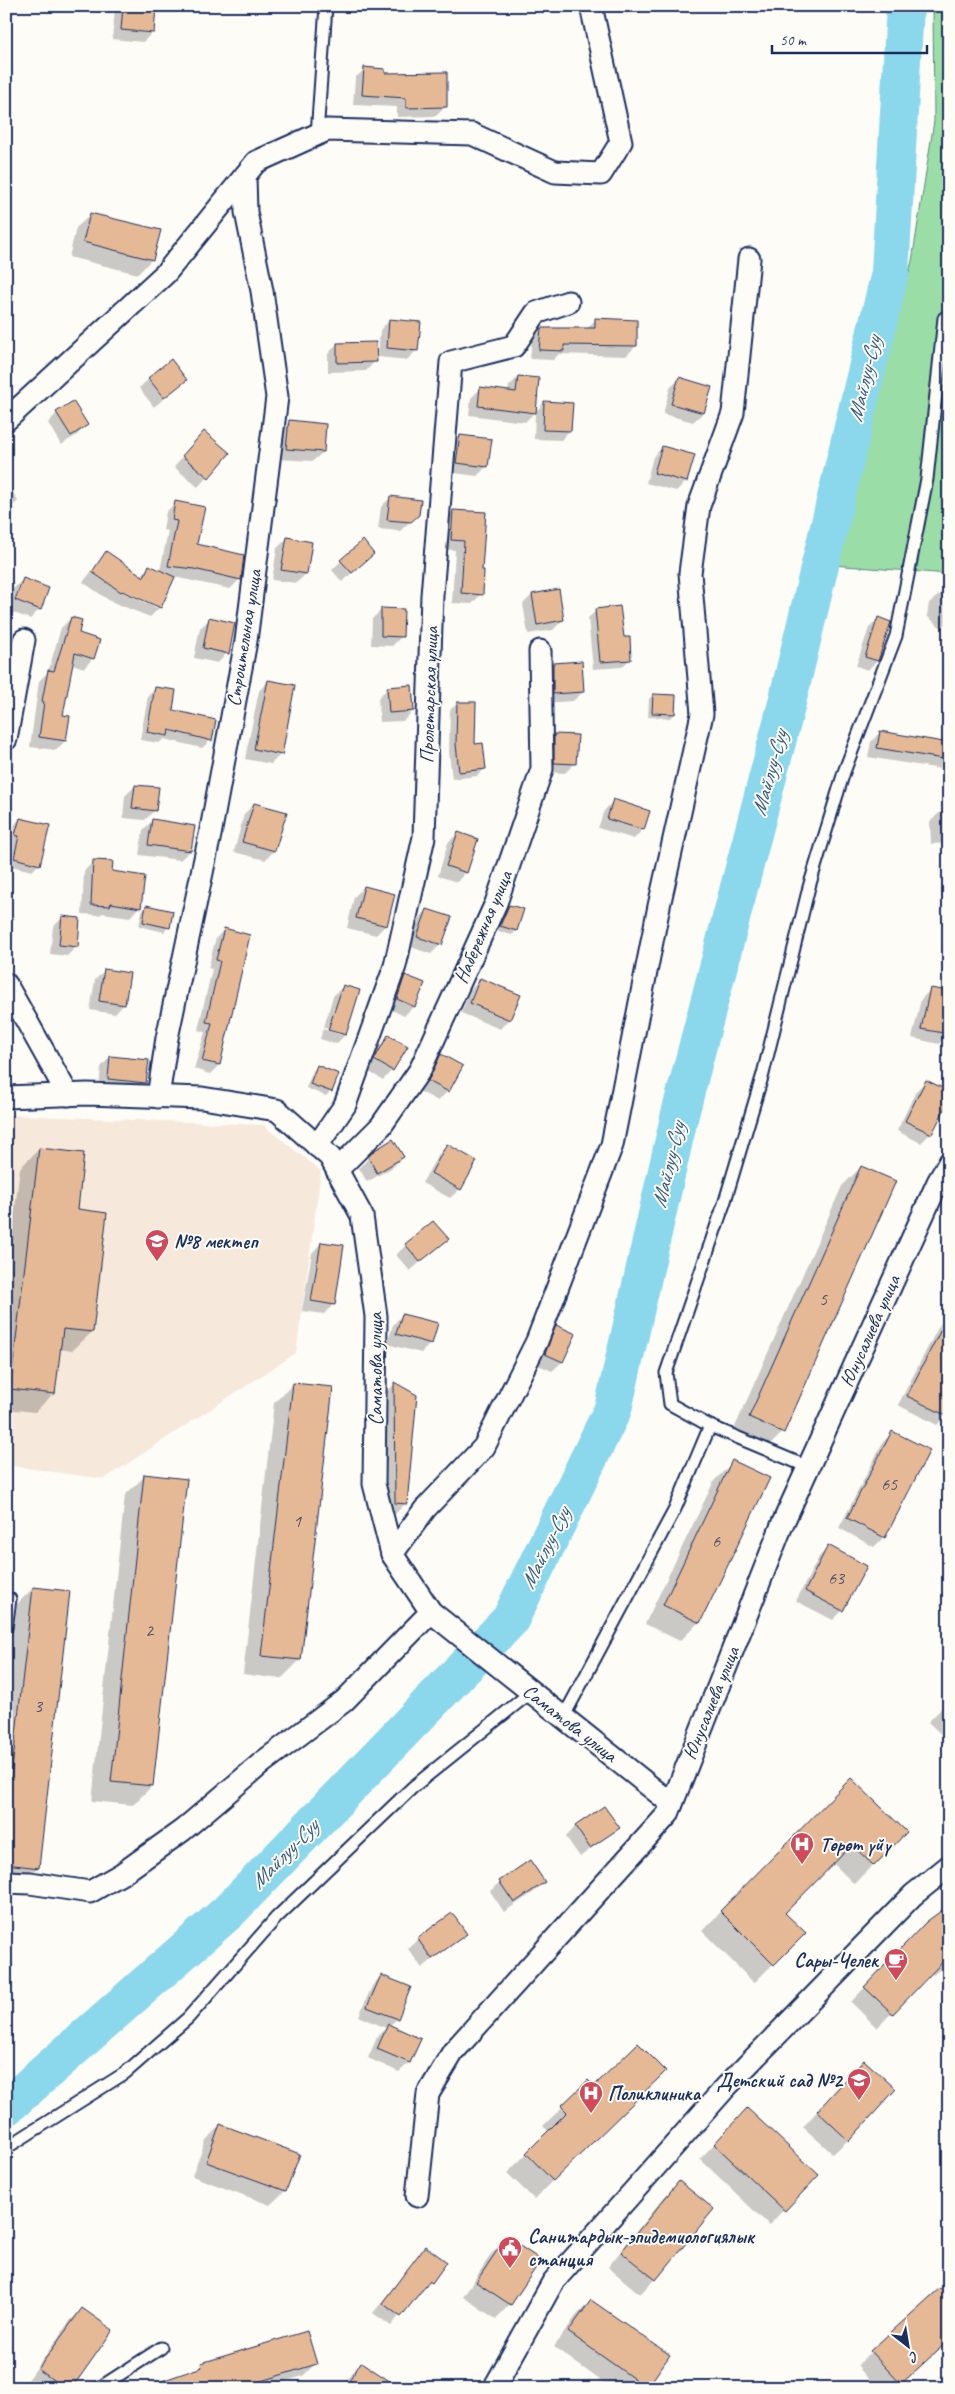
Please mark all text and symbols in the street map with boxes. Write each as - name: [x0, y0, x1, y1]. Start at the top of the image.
- scale bar: [772, 22, 928, 54]
- text: 50 m: [780, 31, 807, 50]
- water label: Майлуу-Суу: [842, 330, 887, 424]
- street label: Строительная улица: [221, 566, 267, 708]
- street label: Пролетарская улица: [414, 624, 444, 764]
- water label: Майлуу-Суу: [745, 724, 794, 818]
- street label: Набережная улица: [448, 865, 519, 987]
- water label: Майлуу-Суу: [646, 1116, 691, 1210]
- school or university icon: №8 мектеп: [144, 1228, 170, 1262]
- place label: №8 мектеп: [174, 1229, 259, 1254]
- street label: Юнусалиева улица: [834, 1269, 907, 1391]
- house number: 5: [819, 1288, 828, 1310]
- street label: Саматова улица: [363, 1311, 388, 1426]
- house number: 65: [881, 1473, 898, 1495]
- water label: Майлуу-Суу: [514, 1500, 577, 1593]
- house number: 1: [293, 1510, 302, 1532]
- house number: 6: [712, 1530, 721, 1552]
- house number: 63: [828, 1567, 846, 1589]
- house number: 2: [145, 1619, 155, 1641]
- street label: Юнусалиева улица: [677, 1641, 746, 1763]
- street label: Саматова улица: [518, 1678, 623, 1768]
- house number: 3: [34, 1695, 44, 1717]
- water label: Майлуу-Суу: [245, 1811, 326, 1894]
- hospital icon: Төрөт үйү: [789, 1831, 815, 1865]
- place label: Төрөт үйү: [820, 1832, 893, 1857]
- cafe icon: Сары-Челек: [883, 1947, 909, 1981]
- place label: Сары-Челек: [794, 1948, 880, 1973]
- school or university icon: Детский сад №2: [846, 2067, 872, 2101]
- place label: Детский сад №2: [717, 2068, 844, 2093]
- hospital icon: Поликлиника: [578, 2080, 604, 2114]
- place label: Поликлиника: [608, 2081, 701, 2106]
- place label: Санитардык-эпидемиологиялык станция: [528, 2224, 756, 2272]
- public building icon: Санитардык-эпидемиологиялык станция: [497, 2235, 523, 2269]
- north arrow: [882, 2322, 932, 2372]
- text: С: [905, 2348, 922, 2367]

